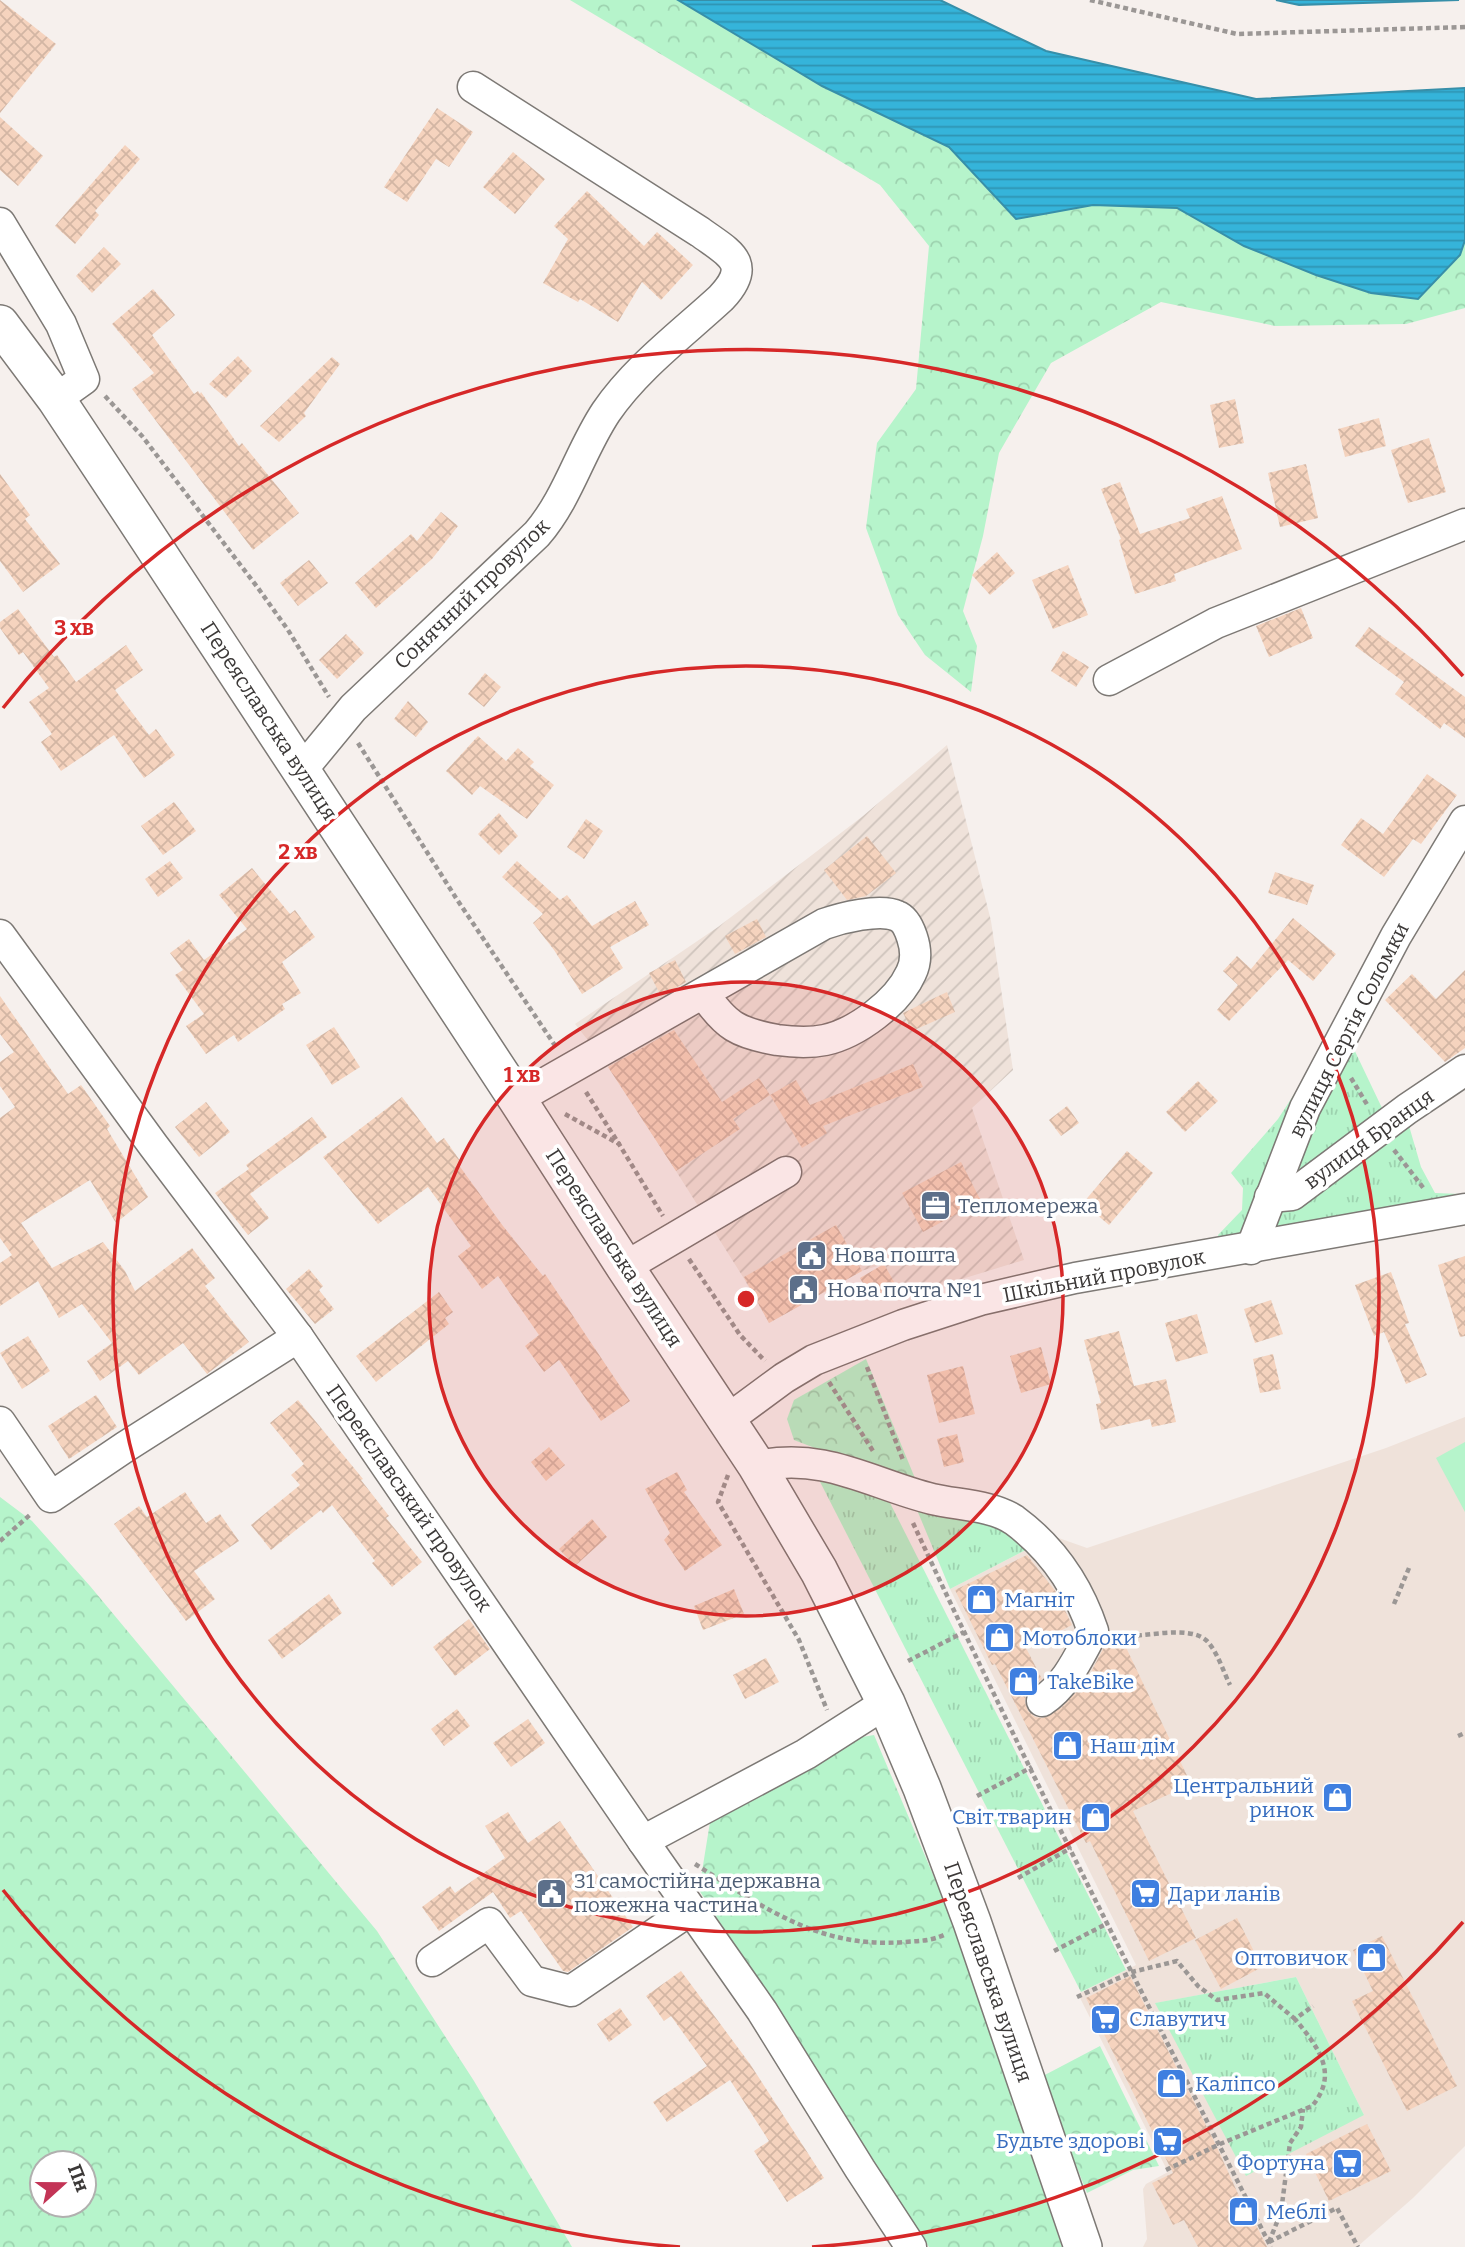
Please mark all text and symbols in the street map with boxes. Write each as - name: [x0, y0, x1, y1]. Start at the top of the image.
- street label: Сонячний провулок: [389, 513, 556, 675]
- text: 3 хв: [54, 615, 94, 641]
- street label: Переяславська вулиця: [195, 617, 343, 825]
- text: 2 хв: [278, 839, 318, 865]
- street label: вулиця Сергія Соломки: [1283, 918, 1415, 1142]
- text: 1 хв: [504, 1062, 540, 1088]
- street label: вулиця Бранця: [1299, 1083, 1439, 1195]
- street label: Переяславська вулиця: [540, 1144, 688, 1352]
- office icon: Тепломережа: [918, 1189, 952, 1223]
- place label: Тепломережа: [958, 1193, 1099, 1219]
- public building icon: Нова пошта: [794, 1238, 828, 1272]
- place label: Нова пошта: [834, 1242, 956, 1268]
- street label: Шкільний провулок: [1001, 1244, 1208, 1308]
- public building icon: Нова почта №1: [787, 1273, 821, 1307]
- place label: Нова почта №1: [827, 1277, 982, 1303]
- centre of rings: [734, 1287, 758, 1311]
- street label: Переяславський провулок: [321, 1379, 498, 1617]
- shop icon: Магніт: [964, 1583, 998, 1617]
- place label: Магніт: [1004, 1587, 1075, 1613]
- shop icon: Мотоблоки: [982, 1621, 1016, 1655]
- place label: Мотоблоки: [1022, 1625, 1137, 1651]
- shop icon: TakeBike: [1007, 1665, 1041, 1699]
- place label: TakeBike: [1047, 1669, 1134, 1695]
- shop icon: Наш дім: [1050, 1729, 1084, 1763]
- place label: Наш дім: [1090, 1733, 1176, 1759]
- place label: Центральний ринок: [1173, 1773, 1315, 1823]
- shop icon: Центральний ринок: [1320, 1781, 1354, 1815]
- shop icon: Світ тварин: [1078, 1800, 1112, 1834]
- place label: Світ тварин: [952, 1804, 1072, 1830]
- street label: Переяславська вулиця: [938, 1858, 1038, 2086]
- place label: 31 самостійна державна пожежна частина: [574, 1868, 821, 1918]
- public building icon: 31 самостійна державна пожежна частина: [534, 1876, 568, 1910]
- supermarket icon: Дари ланів: [1128, 1877, 1162, 1911]
- place label: Дари ланів: [1168, 1881, 1281, 1907]
- shop icon: Оптовичок: [1354, 1941, 1388, 1975]
- place label: Оптовичок: [1234, 1945, 1349, 1971]
- supermarket icon: Славутич: [1089, 2002, 1123, 2036]
- place label: Славутич: [1129, 2006, 1226, 2032]
- shop icon: Каліпсо: [1155, 2067, 1189, 2101]
- place label: Каліпсо: [1195, 2071, 1276, 2097]
- supermarket icon: Будьте здорові: [1151, 2124, 1185, 2158]
- place label: Будьте здорові: [996, 2128, 1145, 2154]
- supermarket icon: Фортуна: [1331, 2146, 1365, 2180]
- north arrow: [28, 2149, 98, 2219]
- place label: Фортуна: [1237, 2150, 1325, 2176]
- text: Пн: [63, 2161, 94, 2195]
- shop icon: Меблі: [1226, 2195, 1260, 2229]
- place label: Меблі: [1266, 2199, 1327, 2225]

